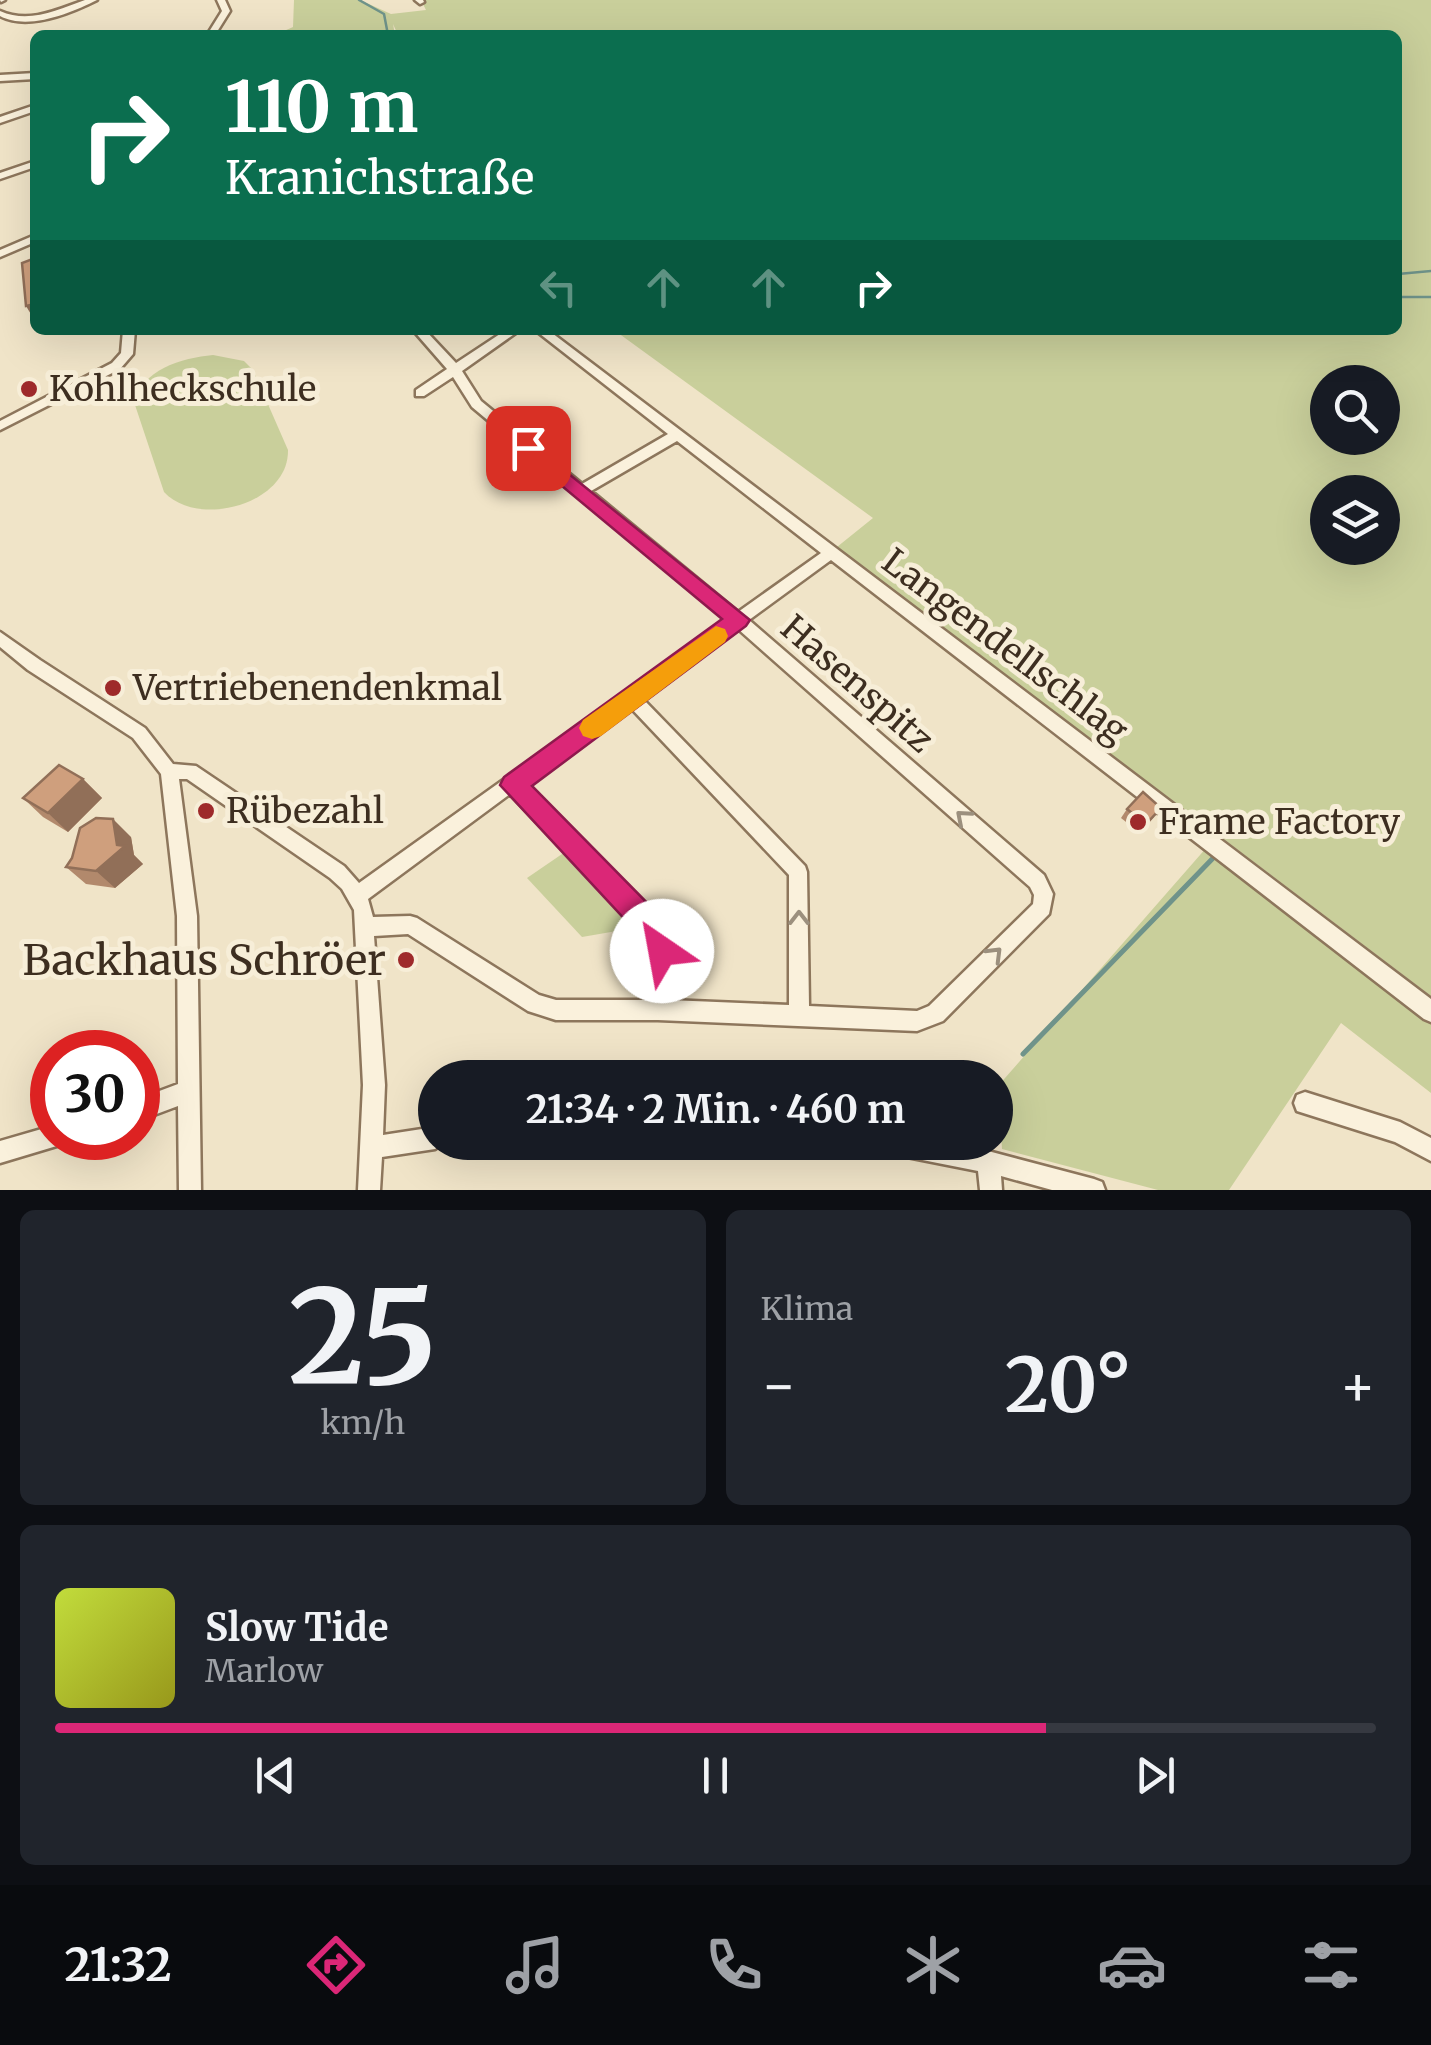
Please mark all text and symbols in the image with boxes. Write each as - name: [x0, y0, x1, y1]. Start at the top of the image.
- text: 110 m: [225, 63, 418, 151]
- icon: right: [60, 70, 190, 200]
- text: Kranichstraße: [225, 150, 534, 206]
- icon: left: [531, 260, 586, 315]
- icon: ahead: [636, 260, 691, 315]
- icon: ahead: [741, 260, 796, 315]
- icon: right: [846, 260, 901, 315]
- map controls: [1310, 365, 1400, 565]
- button: search: [1310, 365, 1400, 455]
- place label: Kohlheckschule: [49, 367, 316, 411]
- marker: Kohlheckschule: [18, 378, 40, 400]
- pin: [486, 406, 571, 491]
- icon: arrive: [501, 421, 556, 476]
- button: layers: [1310, 475, 1400, 565]
- street label: Langendellschlag: [874, 539, 1136, 753]
- street label: Hasenspitz: [772, 606, 942, 762]
- place label: Vertriebenendenkmal: [132, 666, 502, 710]
- marker: Vertriebenendenkmal: [102, 677, 124, 699]
- place label: Rübezahl: [226, 789, 384, 833]
- marker: Rübezahl: [195, 800, 217, 822]
- place label: Frame Factory: [1158, 800, 1401, 844]
- one-way arrow: [957, 810, 975, 828]
- marker: Frame Factory: [1127, 811, 1149, 833]
- position arrow: [610, 899, 714, 1003]
- one-way arrow: [788, 910, 810, 926]
- place label: Backhaus Schröer: [23, 934, 386, 986]
- one-way arrow: [984, 948, 1002, 966]
- marker: Backhaus Schröer: [395, 949, 417, 971]
- speed limit sign: 30: [30, 1030, 160, 1160]
- text: 21:34 · 2 Min. · 460 m: [526, 1086, 905, 1133]
- text: 25: [288, 1256, 437, 1419]
- text: Klima: [761, 1289, 853, 1329]
- text: 20°: [1005, 1338, 1132, 1432]
- text: −: [761, 1351, 797, 1420]
- text: +: [1339, 1351, 1376, 1420]
- text: km/h: [320, 1403, 405, 1443]
- text: Slow Tide: [205, 1604, 389, 1651]
- text: Marlow: [205, 1651, 323, 1691]
- icon: previous: [248, 1748, 303, 1803]
- icon: pause: [688, 1748, 743, 1803]
- icon: next: [1128, 1748, 1183, 1803]
- icon: directions: [301, 1930, 371, 2000]
- icon: music: [500, 1930, 570, 2000]
- icon: phone: [699, 1930, 769, 2000]
- icon: climate: [898, 1930, 968, 2000]
- icon: car: [1097, 1930, 1167, 2000]
- icon: filters: [1296, 1930, 1366, 2000]
- text: 21:32: [65, 1937, 172, 1993]

